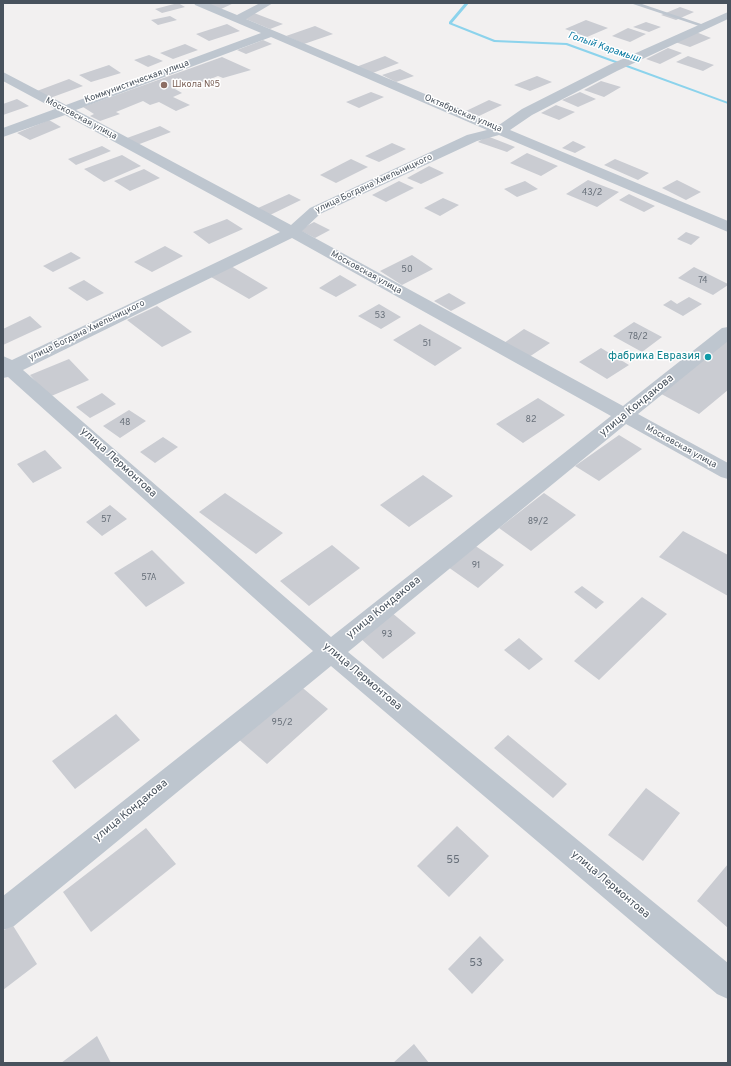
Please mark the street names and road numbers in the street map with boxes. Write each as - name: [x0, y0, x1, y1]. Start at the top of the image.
- street label: Коммунистическая улица: [83, 58, 191, 106]
- street label: Октябрьская улица: [423, 93, 503, 135]
- street label: Московская улица: [43, 96, 119, 142]
- street label: улица Богдана Хмельницкого: [314, 152, 434, 216]
- street label: Московская улица: [329, 249, 403, 297]
- street label: улица Богдана Хмельницкого: [27, 298, 147, 364]
- street label: улица Кондакова: [597, 372, 677, 440]
- street label: Московская улица: [644, 423, 718, 471]
- street label: улица Лермонтова: [77, 425, 159, 501]
- street label: улица Кондакова: [344, 574, 424, 642]
- street label: улица Лермонтова: [320, 640, 404, 714]
- street label: улица Кондакова: [91, 777, 171, 845]
- street label: улица Лермонтова: [568, 848, 652, 922]

